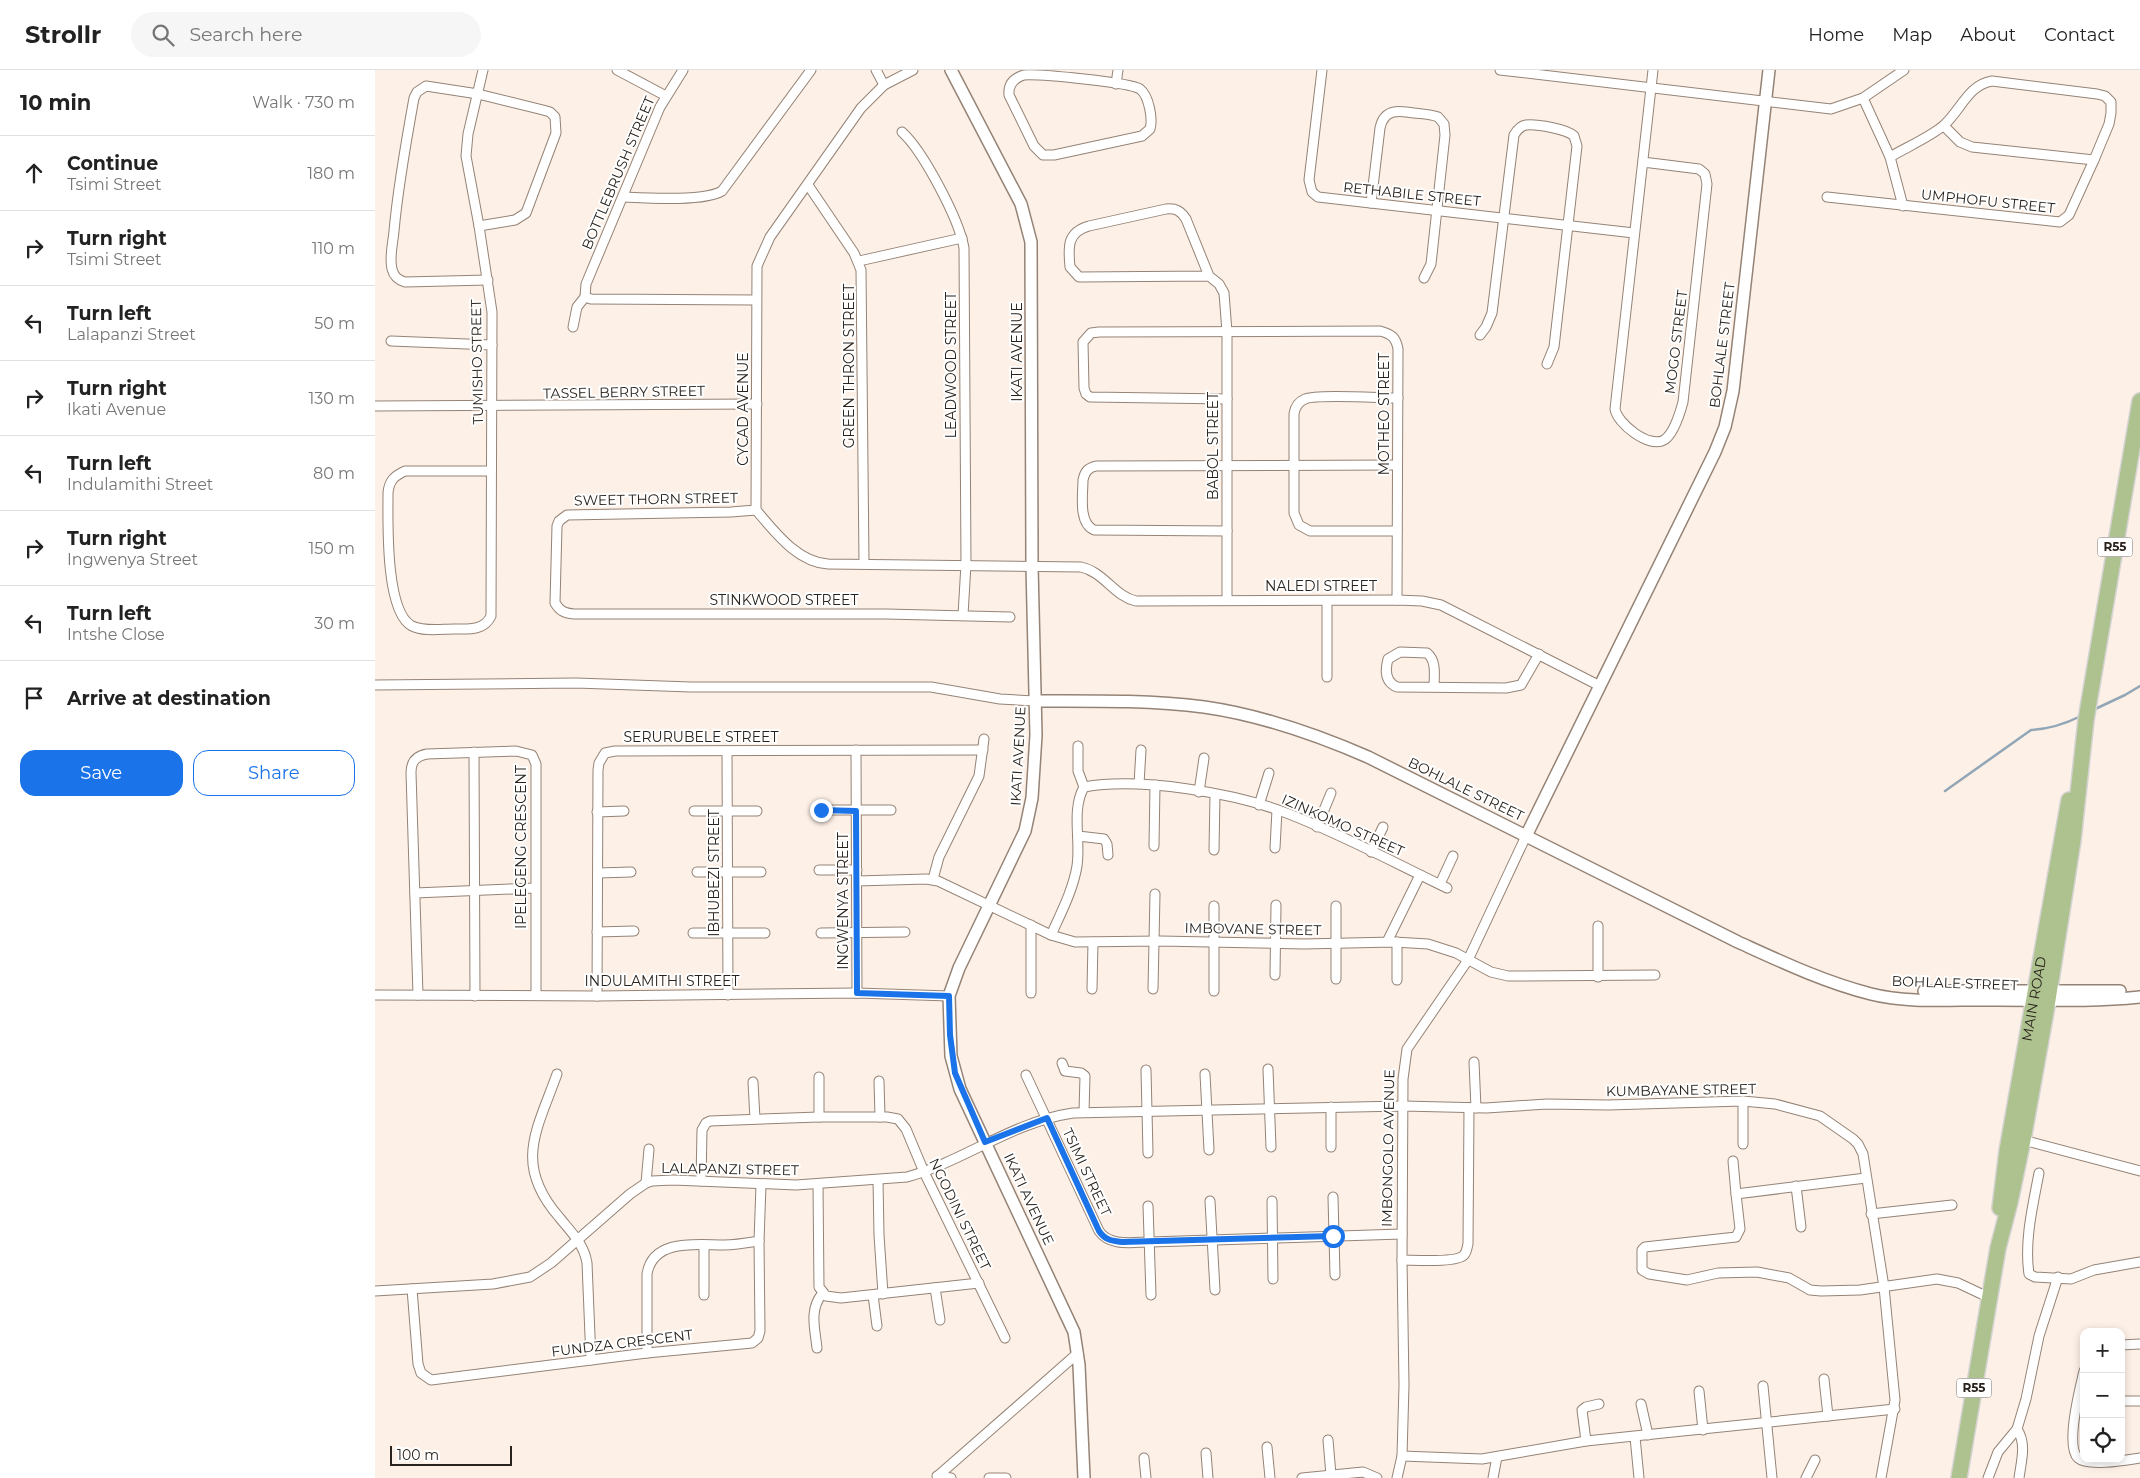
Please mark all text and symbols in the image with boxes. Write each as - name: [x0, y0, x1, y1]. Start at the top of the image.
- search box: [131, 12, 481, 57]
- text: Strollr: [25, 20, 101, 49]
- icon: search: [149, 21, 177, 49]
- text: Search here: [189, 23, 302, 46]
- text: Home: [1808, 24, 1864, 46]
- text: Map: [1892, 24, 1932, 46]
- text: About: [1960, 24, 2016, 46]
- text: Contact: [2044, 24, 2115, 46]
- text: 10 min: [20, 90, 91, 115]
- text: Walk · 730 m: [252, 93, 355, 112]
- street label: BOTTLEBRUSH STREET: [578, 94, 658, 252]
- text: Continue: [67, 152, 158, 175]
- icon: ahead: [20, 159, 48, 187]
- text: 180 m: [307, 164, 355, 183]
- text: Tsimi Street: [67, 175, 162, 194]
- street label: RETHABILE STREET: [1342, 178, 1482, 210]
- street label: UMPHOFU STREET: [1920, 185, 2056, 217]
- text: Turn right: [67, 227, 167, 250]
- icon: right: [20, 234, 48, 262]
- text: 110 m: [312, 239, 355, 258]
- text: Tsimi Street: [67, 250, 162, 269]
- street label: BOHLALE STREET: [1705, 281, 1739, 409]
- street label: GREEN THRON STREET: [840, 284, 858, 448]
- street label: MOGO STREET: [1661, 289, 1691, 395]
- street label: LEADWOOD STREET: [942, 292, 960, 438]
- street label: TUMISHO STREET: [467, 299, 487, 425]
- text: Turn left: [67, 302, 152, 325]
- street label: IKATI AVENUE: [1008, 302, 1026, 402]
- icon: left: [20, 309, 48, 337]
- text: 50 m: [314, 314, 355, 333]
- text: Lalapanzi Street: [67, 325, 196, 344]
- street label: CYCAD AVENUE: [734, 352, 752, 466]
- street label: MOTHEO STREET: [1375, 353, 1393, 475]
- text: Turn right: [67, 377, 167, 400]
- street label: TASSEL BERRY STREET: [543, 382, 705, 402]
- icon: right: [20, 384, 48, 412]
- text: 130 m: [308, 389, 355, 408]
- street label: BABOL STREET: [1204, 392, 1222, 500]
- text: Ikati Avenue: [67, 400, 166, 419]
- text: Turn left: [67, 452, 152, 475]
- icon: left: [20, 459, 48, 487]
- text: 80 m: [313, 464, 355, 483]
- text: Indulamithi Street: [67, 475, 213, 494]
- street label: SWEET THORN STREET: [574, 489, 738, 509]
- text: Turn right: [67, 527, 167, 550]
- icon: right: [20, 534, 48, 562]
- road number: R55: [2097, 538, 2133, 557]
- text: 150 m: [308, 539, 355, 558]
- text: Ingwenya Street: [67, 550, 198, 569]
- street label: NALEDI STREET: [1265, 577, 1377, 595]
- street label: STINKWOOD STREET: [710, 591, 858, 609]
- text: Turn left: [67, 602, 152, 625]
- icon: left: [20, 609, 48, 637]
- text: 30 m: [314, 614, 355, 633]
- text: Intshe Close: [67, 625, 165, 644]
- icon: arrive: [20, 684, 48, 712]
- text: Arrive at destination: [67, 687, 271, 710]
- street label: IKATI AVENUE: [1006, 706, 1030, 806]
- street label: SERURUBELE STREET: [624, 728, 779, 746]
- button: Save: [20, 750, 183, 796]
- button: Share: [193, 750, 355, 796]
- street label: BOHLALE STREET: [1405, 753, 1527, 825]
- street label: IPELEGENG CRESCENT: [512, 765, 530, 929]
- street label: IZINKOMO STREET: [1279, 790, 1407, 860]
- route end: [810, 799, 833, 822]
- street label: IBHUBEZI STREET: [705, 809, 723, 937]
- street label: INGWENYA STREET: [834, 832, 852, 970]
- street label: IMBOVANE STREET: [1184, 919, 1322, 939]
- street label: MAIN ROAD: [2018, 955, 2050, 1043]
- street label: INDULAMITHI STREET: [585, 972, 739, 990]
- street label: BOHLALE STREET: [1891, 972, 2019, 994]
- street label: IMBONGOLO AVENUE: [1378, 1069, 1398, 1227]
- street label: KUMBAYANE STREET: [1606, 1080, 1756, 1100]
- street label: TSIMI STREET: [1059, 1125, 1115, 1219]
- street label: IKATI AVENUE: [1000, 1150, 1058, 1248]
- street label: NGODINI STREET: [925, 1155, 995, 1273]
- street label: LALAPANZI STREET: [661, 1159, 799, 1179]
- route start: [1322, 1225, 1345, 1248]
- street label: FUNDZA CRESCENT: [550, 1325, 694, 1361]
- map controls: [2080, 1328, 2125, 1463]
- button: +: [2080, 1328, 2125, 1373]
- button: −: [2080, 1373, 2125, 1418]
- road number: R55: [1957, 1379, 1991, 1398]
- button: locate: [2080, 1418, 2125, 1463]
- scale bar: [390, 1443, 513, 1466]
- text: 100 m: [397, 1446, 439, 1464]

